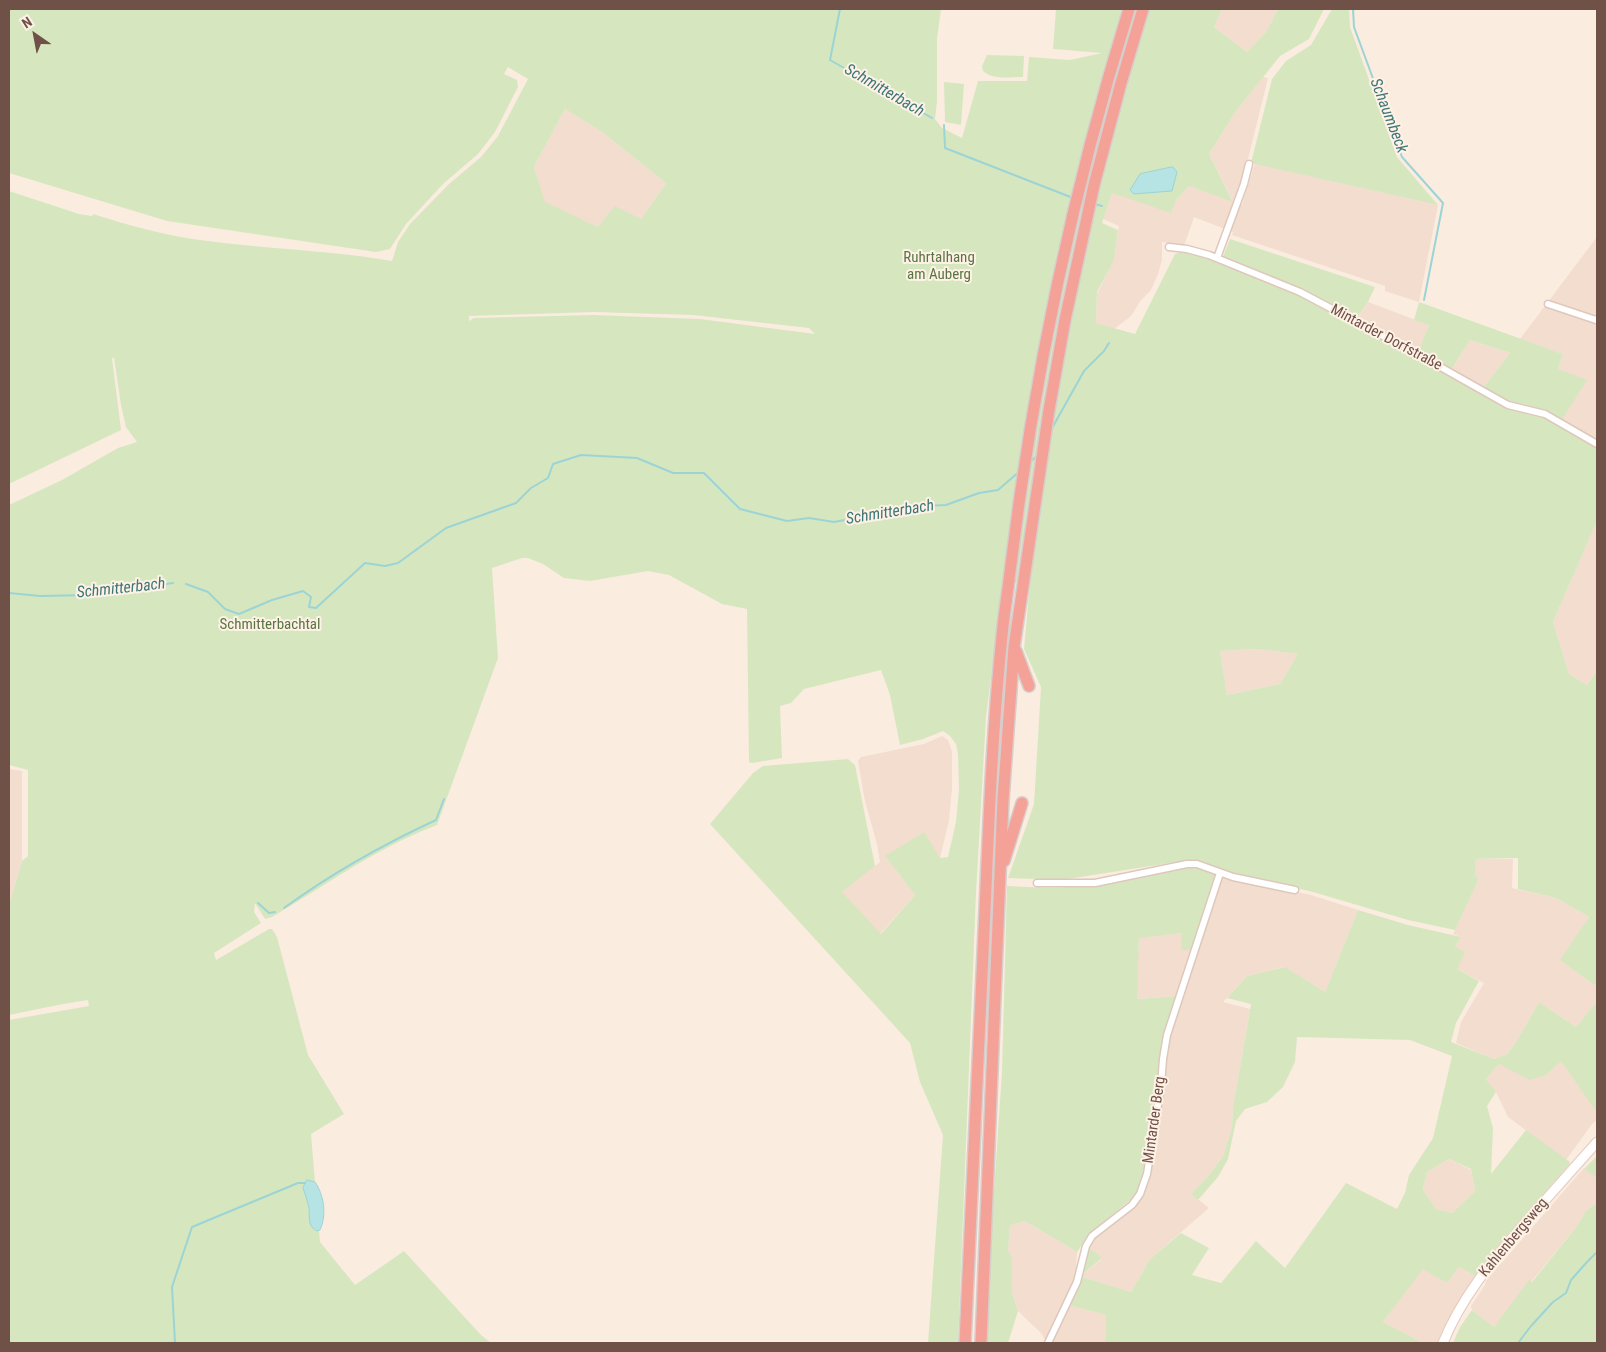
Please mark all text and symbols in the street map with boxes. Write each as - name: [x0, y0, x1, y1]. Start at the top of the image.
- north arrow: [10, 10, 60, 60]
- text: N: [19, 13, 35, 31]
- water label: Schmitterbach: [841, 60, 927, 122]
- water label: Schaumbeck: [1365, 76, 1411, 156]
- park label: Ruhrtalhang am Auberg: [903, 249, 975, 284]
- street label: Mintarder Dorfstraße: [1327, 301, 1445, 375]
- water label: Schmitterbach: [845, 497, 935, 529]
- water label: Schmitterbach: [76, 575, 166, 603]
- park label: Schmitterbachtal: [220, 616, 320, 634]
- street label: Mintarder Berg: [1140, 1075, 1170, 1165]
- street label: Kahlenbergsweg: [1476, 1195, 1552, 1281]

